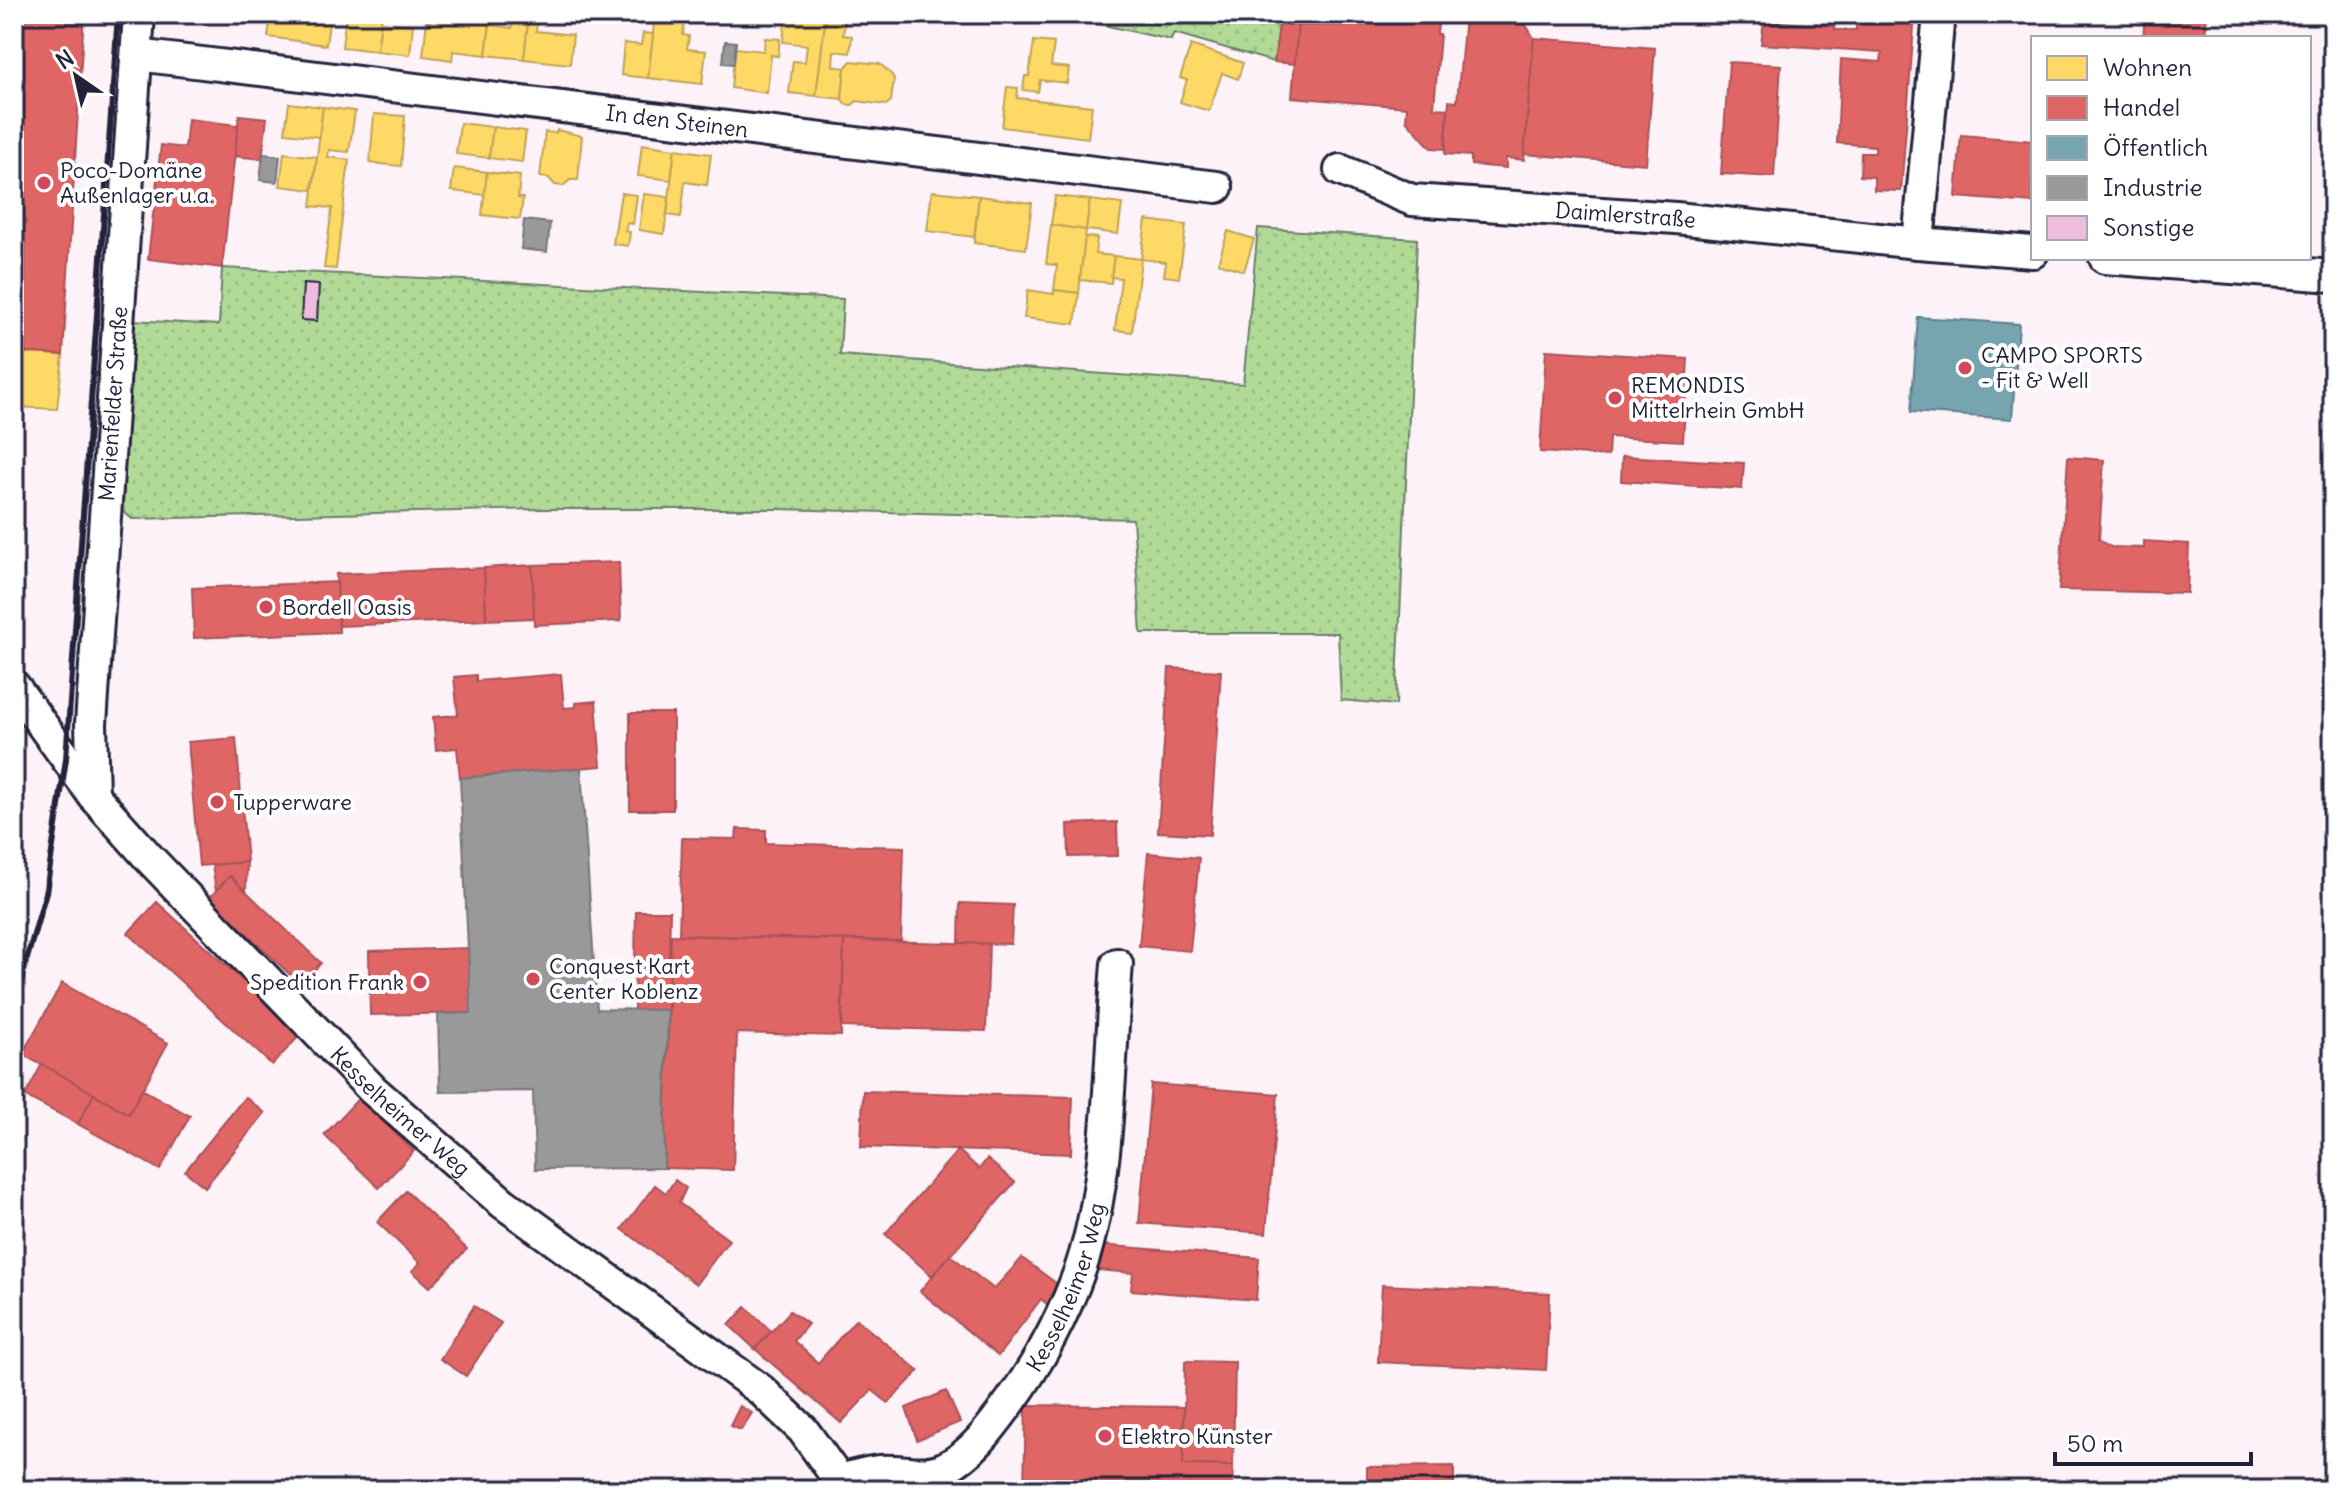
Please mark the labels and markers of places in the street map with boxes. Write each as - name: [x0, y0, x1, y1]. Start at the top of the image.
- place label: Poco-Domäne Außenlager u.a.: [60, 156, 214, 209]
- marker: Poco-Domäne Außenlager u.a.: [35, 174, 53, 192]
- place label: CAMPO SPORTS - Fit & Well: [1981, 341, 2143, 394]
- marker: CAMPO SPORTS - Fit & Well: [1956, 359, 1974, 377]
- place label: REMONDIS Mittelrhein GmbH: [1631, 371, 1805, 424]
- marker: REMONDIS Mittelrhein GmbH: [1606, 389, 1624, 407]
- place label: Bordell Oasis: [282, 593, 412, 621]
- marker: Bordell Oasis: [257, 598, 275, 616]
- place label: Tupperware: [233, 788, 352, 816]
- marker: Tupperware: [208, 793, 226, 811]
- place label: Conquest Kart Center Koblenz: [549, 952, 698, 1005]
- place label: Spedition Frank: [250, 968, 404, 996]
- marker: Conquest Kart Center Koblenz: [524, 970, 542, 988]
- marker: Spedition Frank: [411, 973, 429, 991]
- place label: Elektro Künster: [1121, 1422, 1273, 1450]
- marker: Elektro Künster: [1096, 1427, 1114, 1445]

